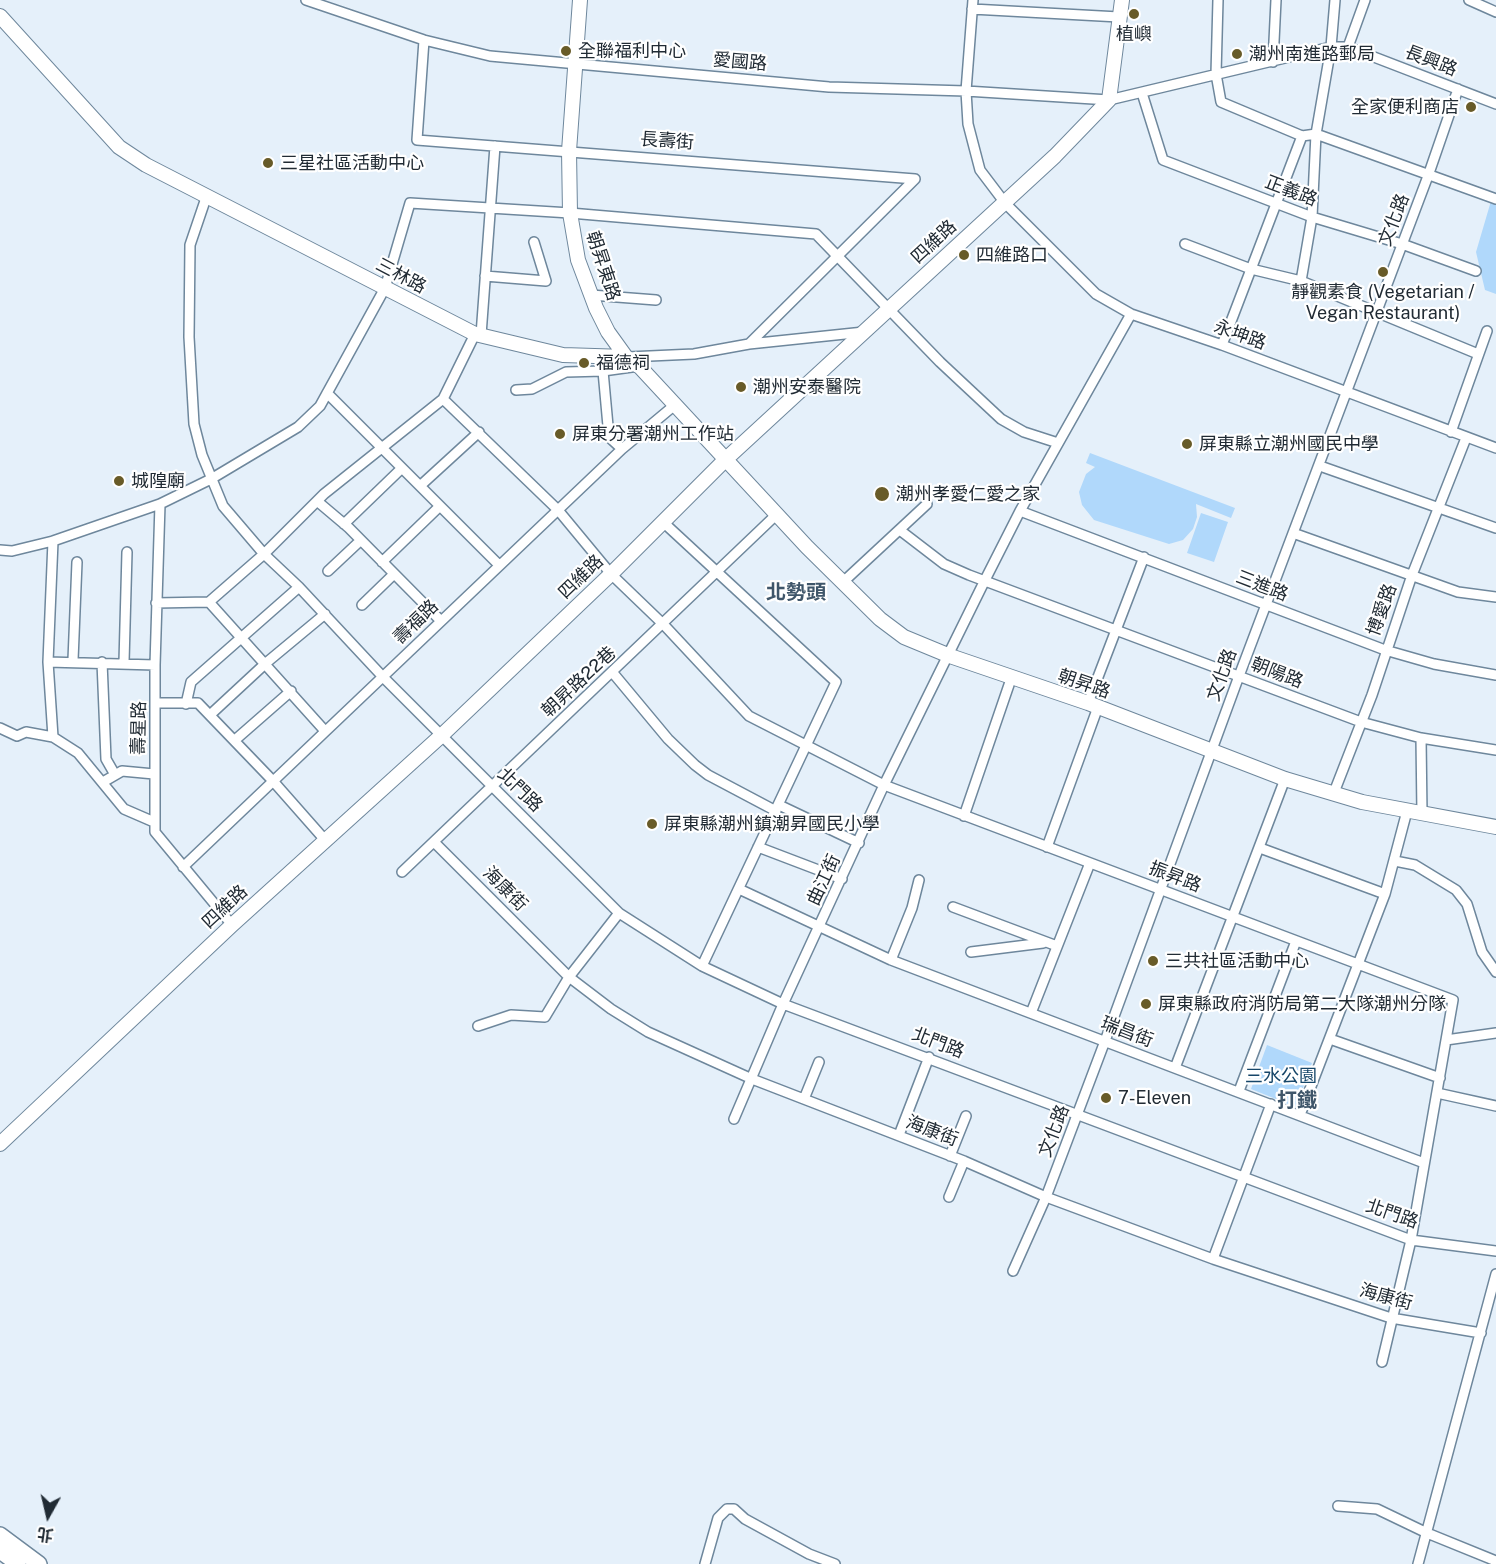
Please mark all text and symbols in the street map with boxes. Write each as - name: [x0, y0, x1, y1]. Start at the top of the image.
- marker: 植嶼: [1127, 7, 1141, 21]
- place label: 植嶼: [1116, 23, 1152, 45]
- place label: 全聯福利中心: [578, 40, 686, 62]
- street label: 長興路: [1402, 41, 1460, 81]
- place label: 潮州南進路郵局: [1249, 43, 1375, 65]
- marker: 全聯福利中心: [559, 44, 573, 58]
- marker: 潮州南進路郵局: [1230, 47, 1244, 61]
- street label: 愛國路: [712, 49, 768, 75]
- place label: 全家便利商店: [1351, 96, 1459, 118]
- marker: 全家便利商店: [1464, 100, 1478, 114]
- street label: 長壽街: [639, 128, 695, 154]
- place label: 三星社區活動中心: [280, 152, 424, 174]
- marker: 三星社區活動中心: [261, 156, 275, 170]
- street label: 正義路: [1262, 171, 1320, 211]
- street label: 文化路: [1374, 191, 1414, 249]
- street label: 四維路: [907, 216, 961, 268]
- street label: 朝昇東路: [582, 228, 624, 304]
- place label: 四維路口: [976, 244, 1048, 266]
- marker: 四維路口: [957, 248, 971, 262]
- street label: 三林路: [372, 254, 430, 298]
- marker: 靜觀素食 (Vegetarian / Vegan Restaurant): [1376, 265, 1390, 279]
- place label: 靜觀素食 (Vegetarian / Vegan Restaurant): [1291, 281, 1475, 324]
- street label: 永坤路: [1211, 316, 1269, 354]
- place label: 福德祠: [596, 352, 650, 374]
- marker: 福德祠: [577, 356, 591, 370]
- place label: 潮州安泰醫院: [753, 376, 861, 398]
- marker: 潮州安泰醫院: [734, 380, 748, 394]
- place label: 屏東分署潮州工作站: [572, 423, 734, 445]
- marker: 屏東分署潮州工作站: [553, 427, 567, 441]
- place label: 屏東縣立潮州國民中學: [1199, 433, 1379, 455]
- marker: 屏東縣立潮州國民中學: [1180, 437, 1194, 451]
- place label: 城隍廟: [131, 470, 185, 492]
- marker: 城隍廟: [112, 474, 126, 488]
- place label: 潮州孝愛仁愛之家: [896, 483, 1040, 505]
- marker: 潮州孝愛仁愛之家: [873, 485, 891, 503]
- street label: 四維路: [554, 550, 608, 604]
- street label: 三進路: [1233, 566, 1291, 606]
- district label: 北勢頭: [766, 581, 826, 605]
- street label: 博愛路: [1363, 581, 1401, 639]
- street label: 壽福路: [389, 595, 443, 649]
- street label: 朝昇路22巷: [537, 642, 621, 722]
- street label: 文化路: [1203, 646, 1241, 704]
- street label: 朝陽路: [1248, 653, 1306, 693]
- street label: 朝昇路: [1055, 665, 1113, 703]
- street label: 壽星路: [128, 701, 150, 755]
- street label: 北門路: [493, 763, 547, 817]
- place label: 屏東縣潮州鎮潮昇國民小學: [664, 813, 880, 835]
- marker: 屏東縣潮州鎮潮昇國民小學: [645, 817, 659, 831]
- street label: 曲江街: [803, 851, 845, 909]
- street label: 振昇路: [1146, 857, 1204, 897]
- street label: 海康街: [478, 862, 532, 916]
- street label: 四維路: [198, 881, 252, 933]
- place label: 三共社區活動中心: [1165, 950, 1309, 972]
- marker: 三共社區活動中心: [1146, 954, 1160, 968]
- place label: 屏東縣政府消防局第二大隊潮州分隊: [1158, 993, 1446, 1015]
- marker: 屏東縣政府消防局第二大隊潮州分隊: [1139, 997, 1153, 1011]
- street label: 瑞昌街: [1098, 1012, 1156, 1052]
- street label: 北門路: [909, 1023, 967, 1063]
- park label: 三水公園: [1245, 1065, 1317, 1087]
- place label: 7-Eleven: [1118, 1087, 1191, 1109]
- district label: 打鐵: [1277, 1089, 1317, 1113]
- marker: 7-Eleven: [1099, 1091, 1113, 1105]
- street label: 文化路: [1034, 1102, 1074, 1160]
- street label: 海康街: [903, 1111, 961, 1151]
- street label: 北門路: [1363, 1195, 1421, 1233]
- street label: 海康街: [1357, 1280, 1415, 1314]
- north arrow: [18, 1486, 78, 1546]
- text: 北: [36, 1524, 55, 1545]

